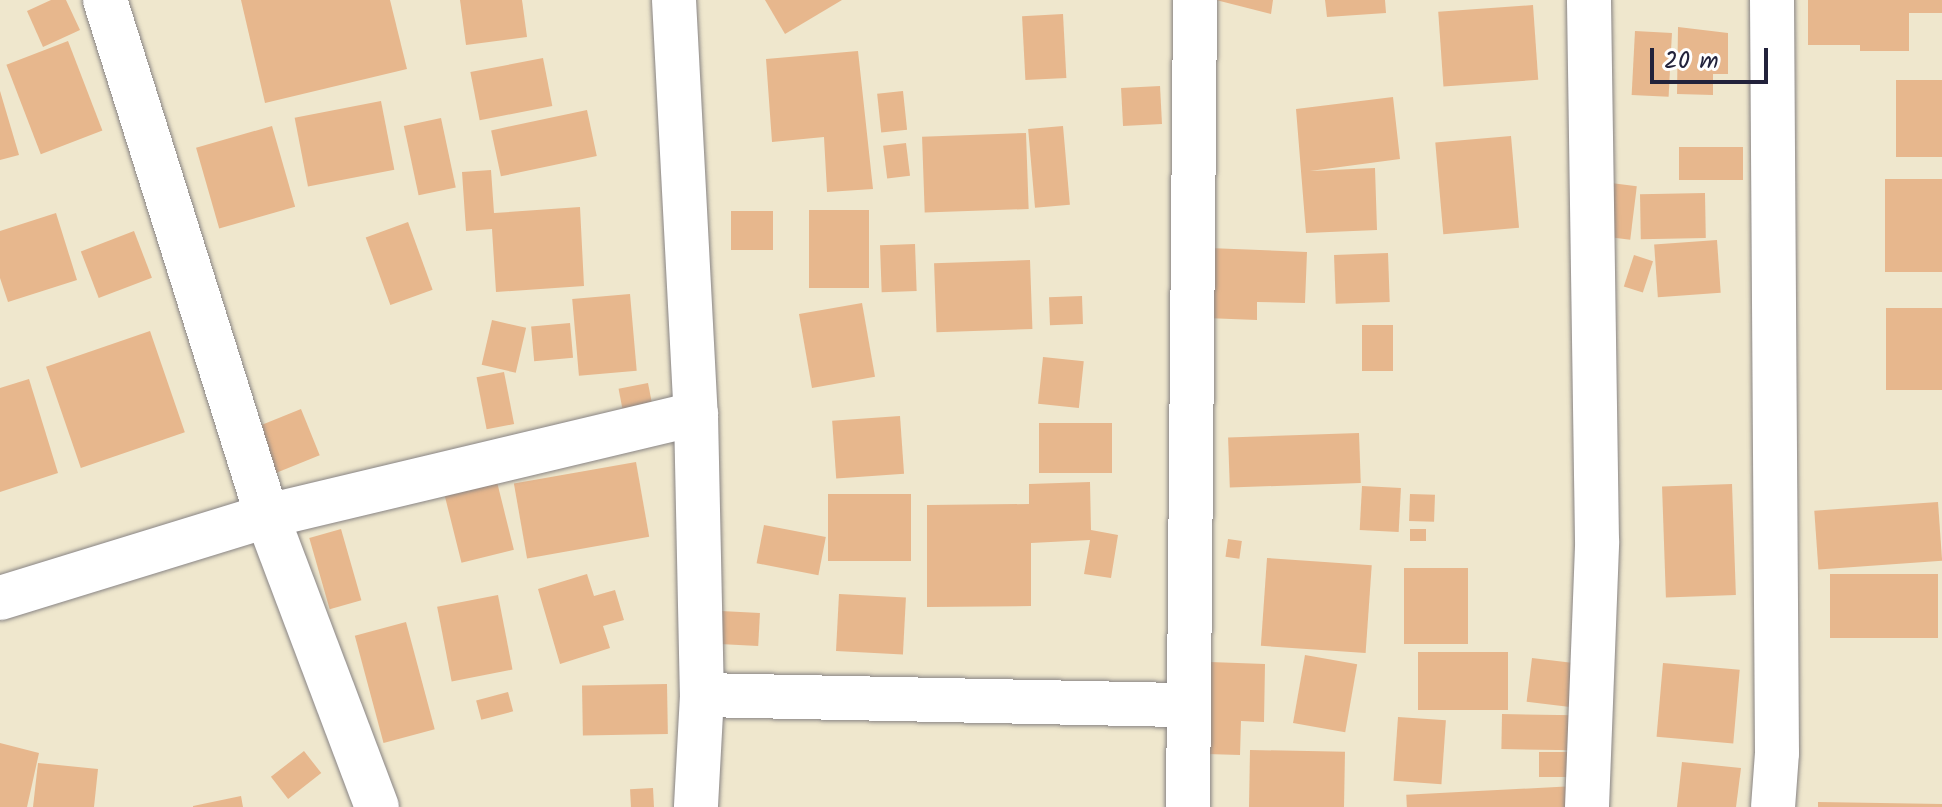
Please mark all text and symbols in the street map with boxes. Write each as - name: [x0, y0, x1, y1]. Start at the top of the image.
- scale bar: [1654, 32, 1772, 82]
- text: 20 m: [1664, 42, 1719, 81]

